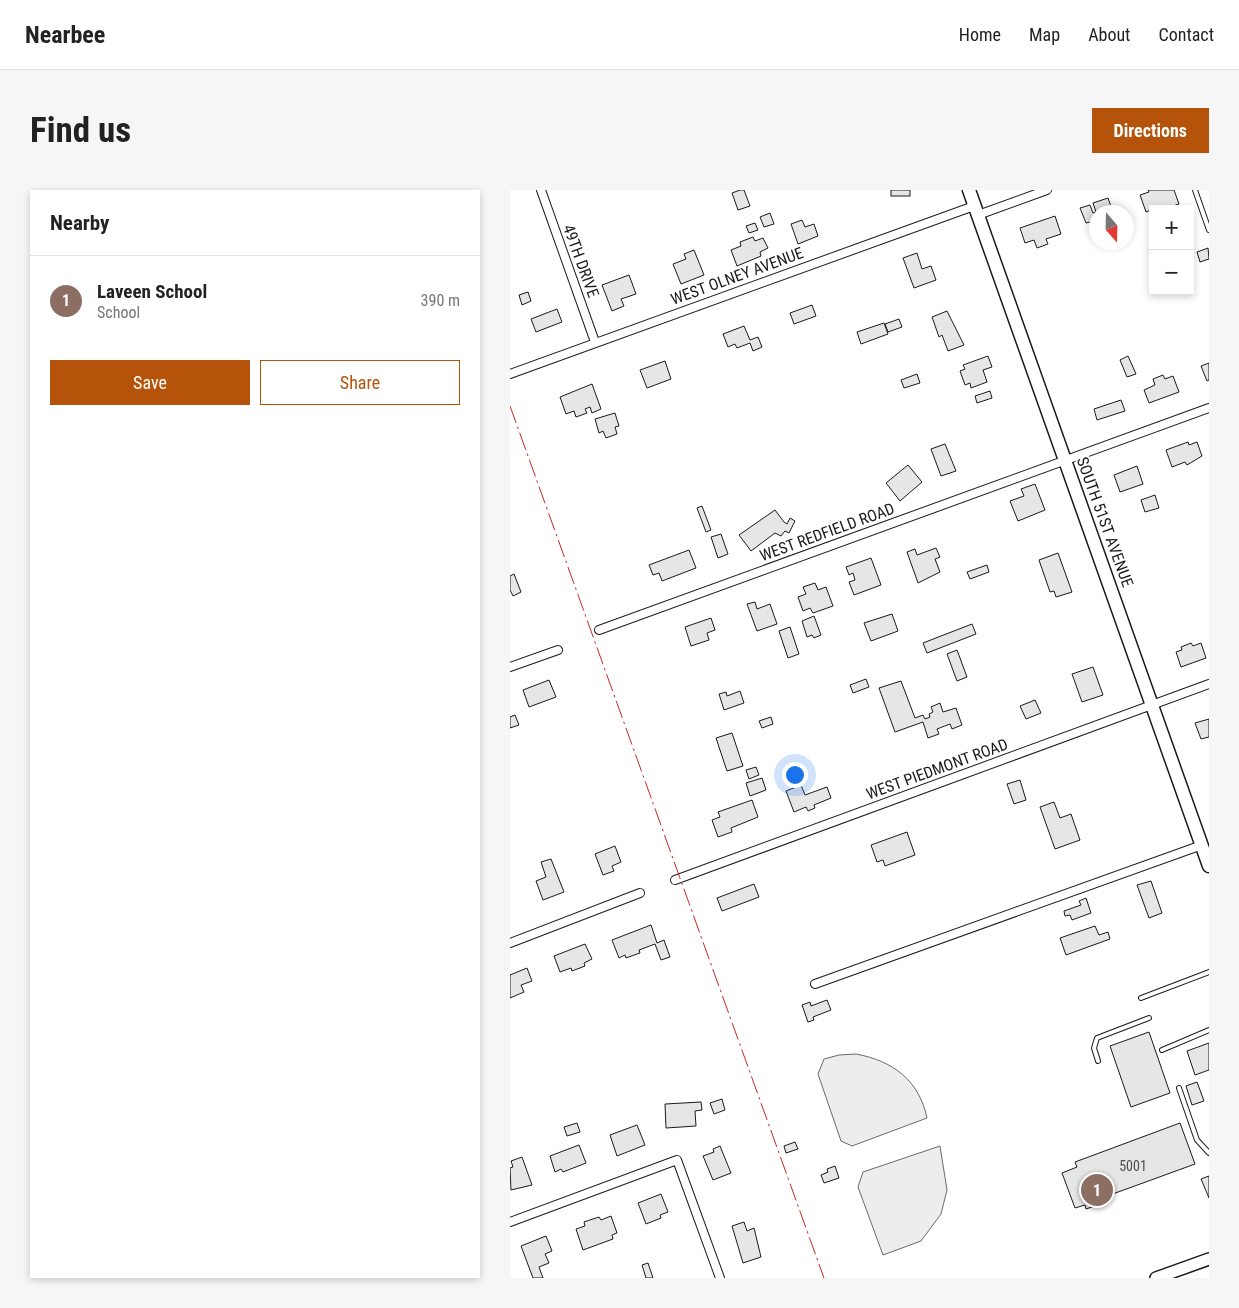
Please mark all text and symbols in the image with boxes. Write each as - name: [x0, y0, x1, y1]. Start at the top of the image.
- text: Nearbee: [25, 21, 105, 49]
- text: Home: [959, 24, 1001, 45]
- text: Map: [1029, 24, 1060, 45]
- text: About: [1088, 24, 1130, 45]
- text: Contact: [1158, 24, 1214, 45]
- button: Directions: [1092, 108, 1209, 153]
- text: Find us: [30, 110, 131, 151]
- north arrow: [1089, 205, 1134, 250]
- map controls: [1149, 205, 1194, 295]
- button: +: [1149, 205, 1194, 250]
- text: Nearby: [50, 211, 109, 235]
- street label: 49TH DRIVE: [559, 222, 603, 300]
- street label: WEST OLNEY AVENUE: [668, 243, 806, 309]
- button: −: [1149, 250, 1194, 295]
- text: Laveen School: [97, 280, 207, 303]
- text: 1: [62, 291, 70, 310]
- text: 390 m: [421, 291, 460, 310]
- text: School: [97, 303, 140, 322]
- button: Save: [50, 360, 250, 405]
- button: Share: [260, 360, 460, 405]
- street label: SOUTH 51ST AVENUE: [1073, 454, 1137, 590]
- street label: WEST REDFIELD ROAD: [757, 499, 897, 565]
- street label: WEST PIEDMONT ROAD: [864, 735, 1010, 803]
- your location: [782, 762, 808, 788]
- house number: 5001: [1119, 1158, 1147, 1174]
- pin: 1: [1081, 1171, 1113, 1209]

